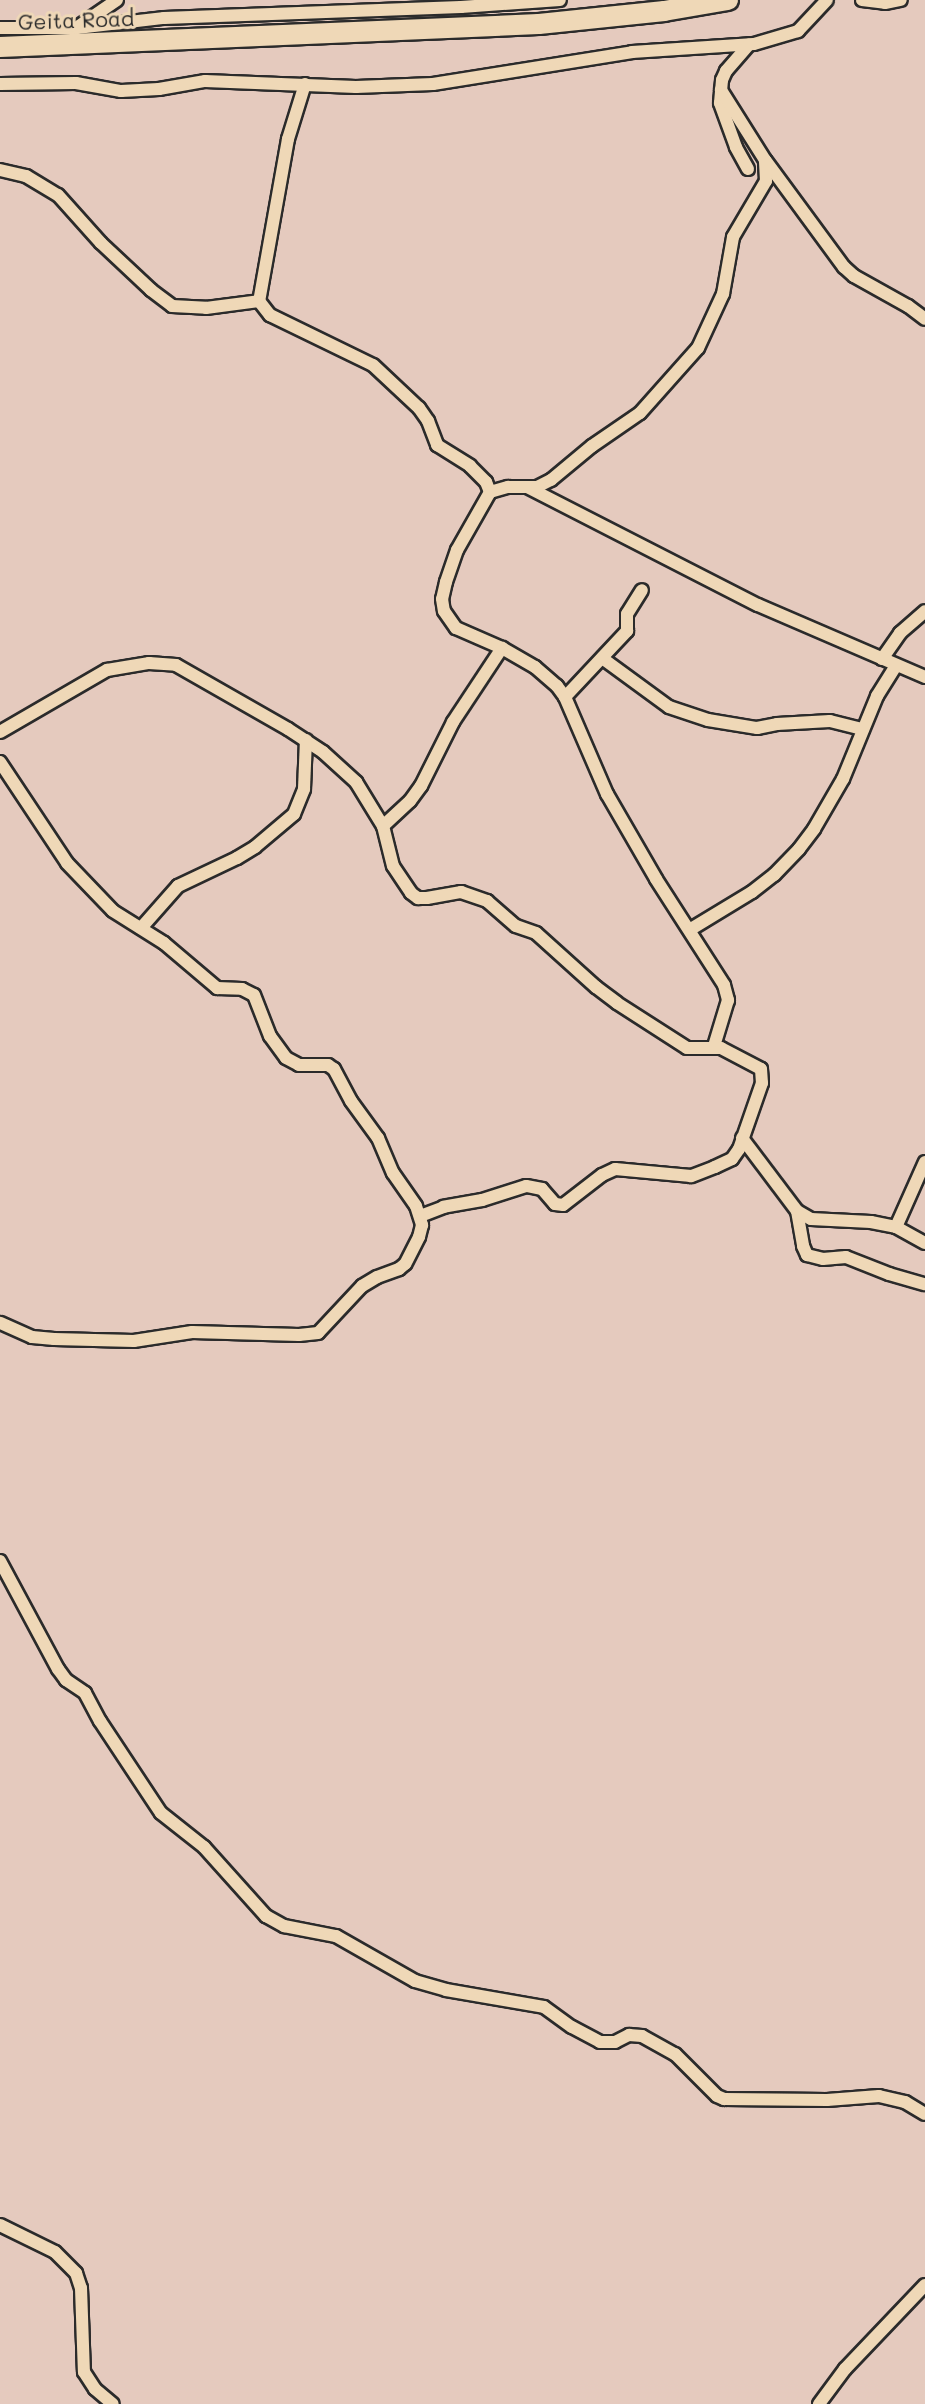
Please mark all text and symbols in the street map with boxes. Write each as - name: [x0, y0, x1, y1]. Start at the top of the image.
- street label: Geita Road: [17, 5, 135, 35]

